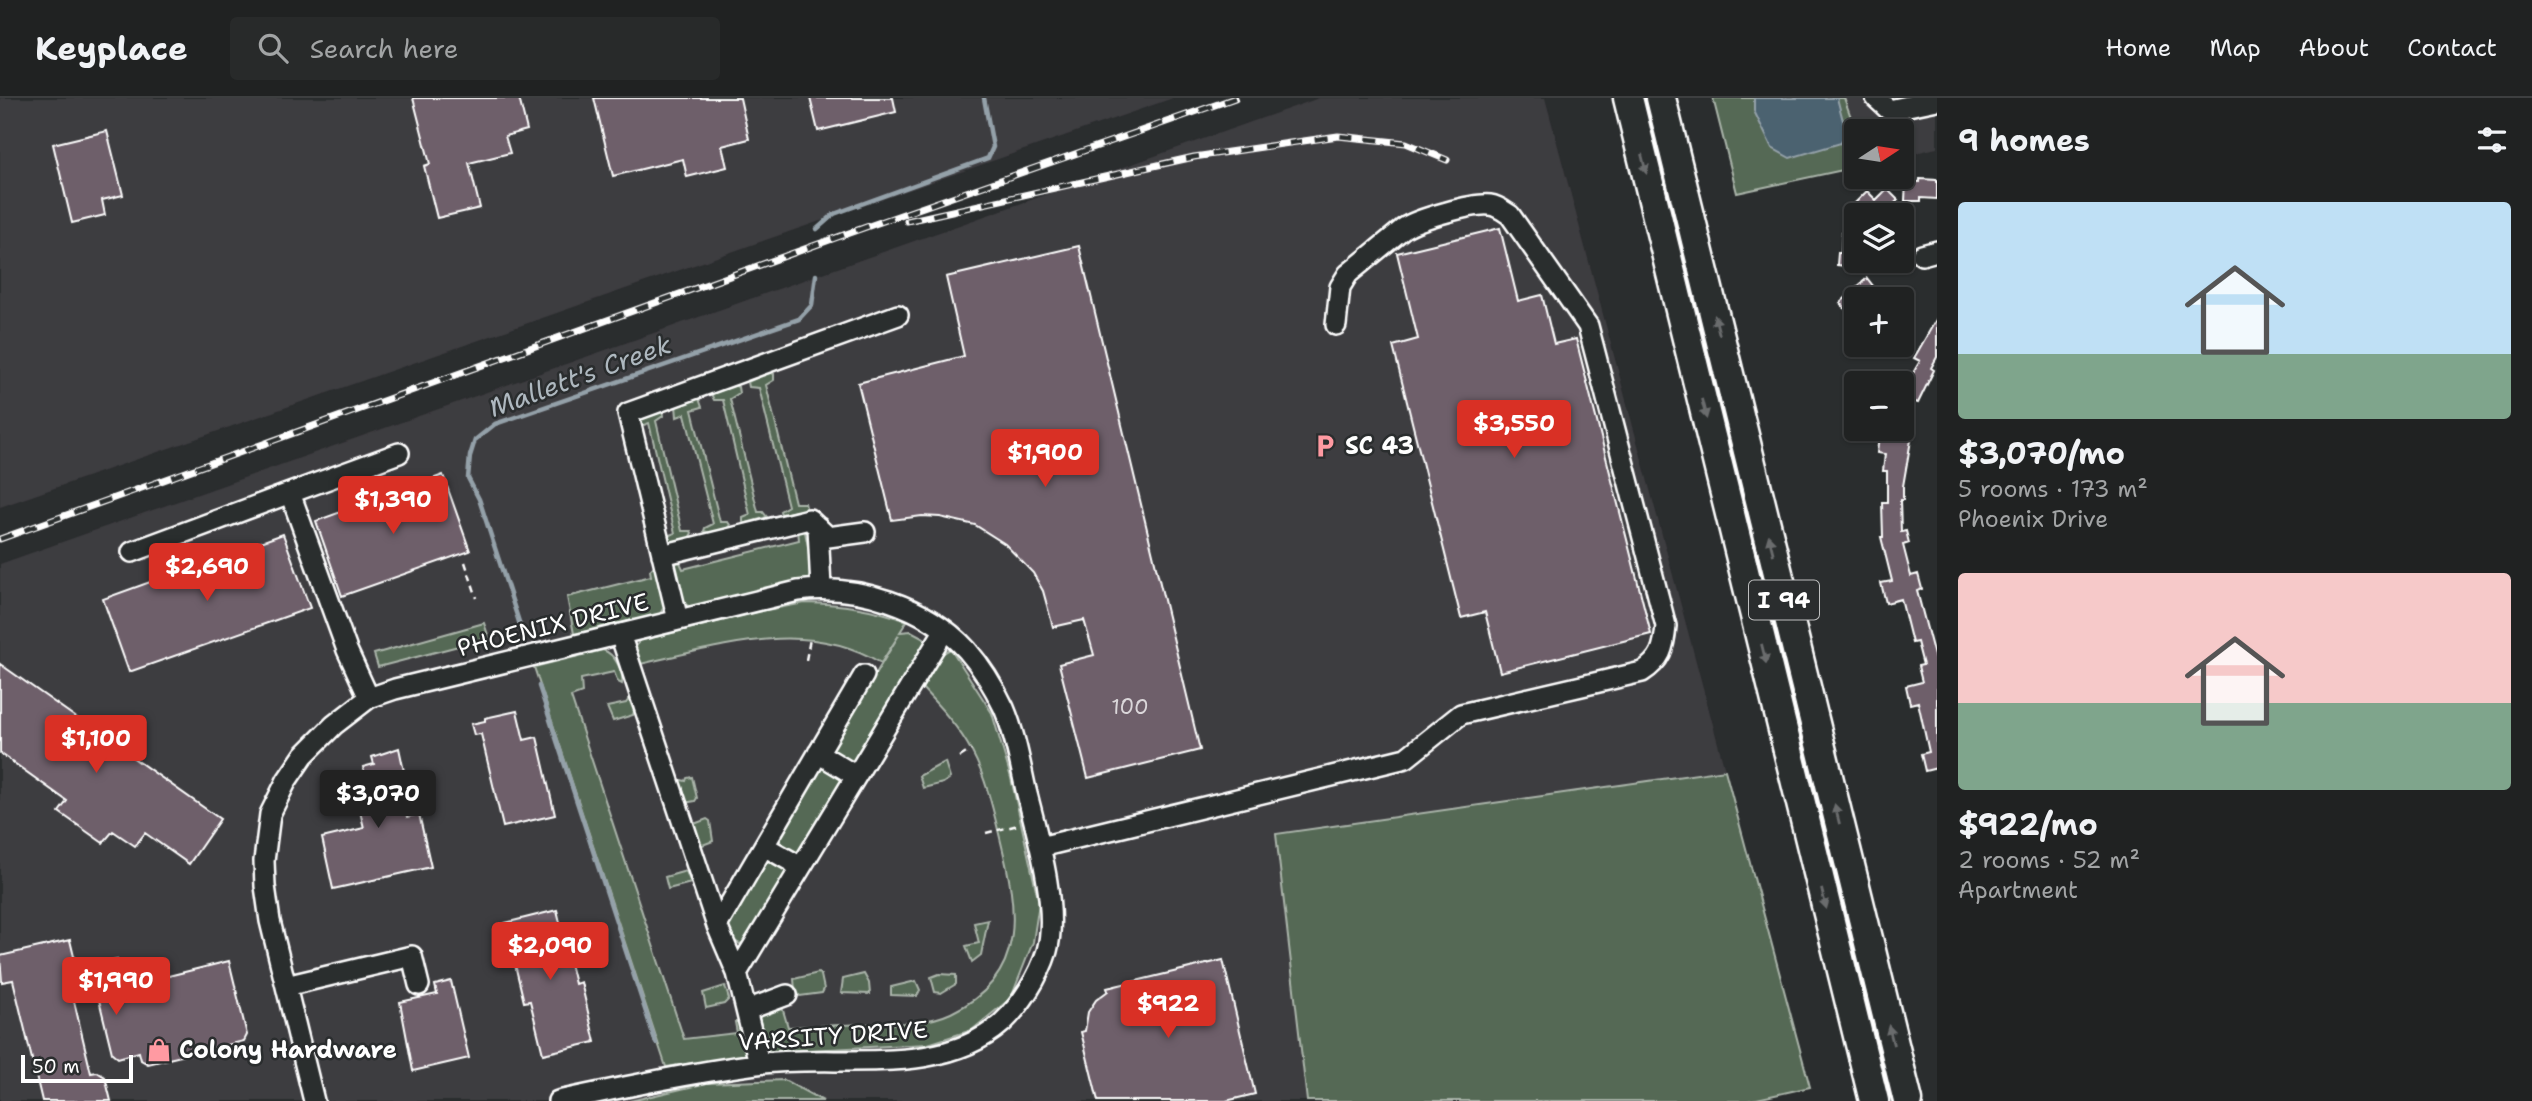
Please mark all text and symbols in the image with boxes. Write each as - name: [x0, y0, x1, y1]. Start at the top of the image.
- search box: [230, 17, 720, 80]
- text: Keyplace: [35, 26, 188, 71]
- icon: search: [254, 29, 292, 67]
- text: Search here: [310, 31, 458, 66]
- text: Home: [2105, 32, 2171, 64]
- text: Map: [2209, 32, 2261, 64]
- text: About: [2299, 32, 2369, 64]
- text: Contact: [2407, 32, 2497, 64]
- north arrow: [1844, 119, 1914, 189]
- map controls: [1844, 119, 1914, 441]
- text: 9 homes: [1958, 120, 2090, 161]
- icon: filters: [2473, 121, 2511, 159]
- one-way arrow: [1639, 153, 1650, 175]
- button: layers: [1844, 203, 1914, 273]
- icon: home: [2172, 247, 2298, 373]
- button: +: [1844, 287, 1914, 357]
- one-way arrow: [1711, 313, 1722, 335]
- water label: Mallett's Creek: [484, 326, 676, 425]
- button: −: [1844, 371, 1914, 441]
- one-way arrow: [1699, 398, 1710, 420]
- pin: $3,550: [1457, 400, 1571, 460]
- text: $3,550: [1473, 408, 1555, 438]
- pin: $1,900: [988, 430, 1102, 489]
- place label: SC 43: [1345, 430, 1414, 462]
- parking icon: SC 43: [1311, 432, 1339, 460]
- text: $3,070/mo: [1958, 433, 2125, 474]
- text: $1,900: [1007, 437, 1083, 467]
- text: 5 rooms · 173 m²: [1958, 474, 2148, 504]
- pin: $1,390: [336, 476, 450, 536]
- text: $1,390: [354, 484, 432, 514]
- text: Phoenix Drive: [1958, 504, 2108, 534]
- one-way arrow: [1765, 534, 1776, 556]
- pin: $2,690: [150, 544, 264, 603]
- text: $2,690: [165, 551, 249, 581]
- road number: I 94: [1749, 580, 1819, 620]
- street label: PHOENIX DRIVE: [454, 586, 652, 664]
- icon: home: [2172, 618, 2298, 744]
- one-way arrow: [1759, 643, 1770, 665]
- house number: 100: [1111, 693, 1149, 721]
- pin: $1,100: [39, 716, 153, 775]
- text: $1,100: [61, 723, 131, 753]
- pin: $3,070: [321, 770, 435, 830]
- text: $3,070: [336, 778, 420, 808]
- one-way arrow: [1831, 803, 1842, 825]
- text: $922/mo: [1958, 804, 2098, 845]
- text: 2 rooms · 52 m²: [1958, 845, 2140, 875]
- text: Apartment: [1958, 875, 2078, 905]
- one-way arrow: [1819, 888, 1830, 910]
- pin: $2,090: [493, 922, 607, 982]
- text: $2,090: [508, 930, 592, 960]
- pin: $1,990: [59, 958, 173, 1017]
- text: $1,990: [78, 965, 154, 995]
- pin: $922: [1127, 981, 1209, 1040]
- text: $922: [1137, 988, 1199, 1018]
- street label: VARSITY DRIVE: [737, 1013, 929, 1059]
- one-way arrow: [1886, 1024, 1897, 1046]
- place label: Colony Hardware: [179, 1034, 397, 1066]
- shop icon: Colony Hardware: [145, 1036, 173, 1064]
- scale bar: [21, 1052, 133, 1084]
- text: 50 m: [32, 1054, 80, 1079]

